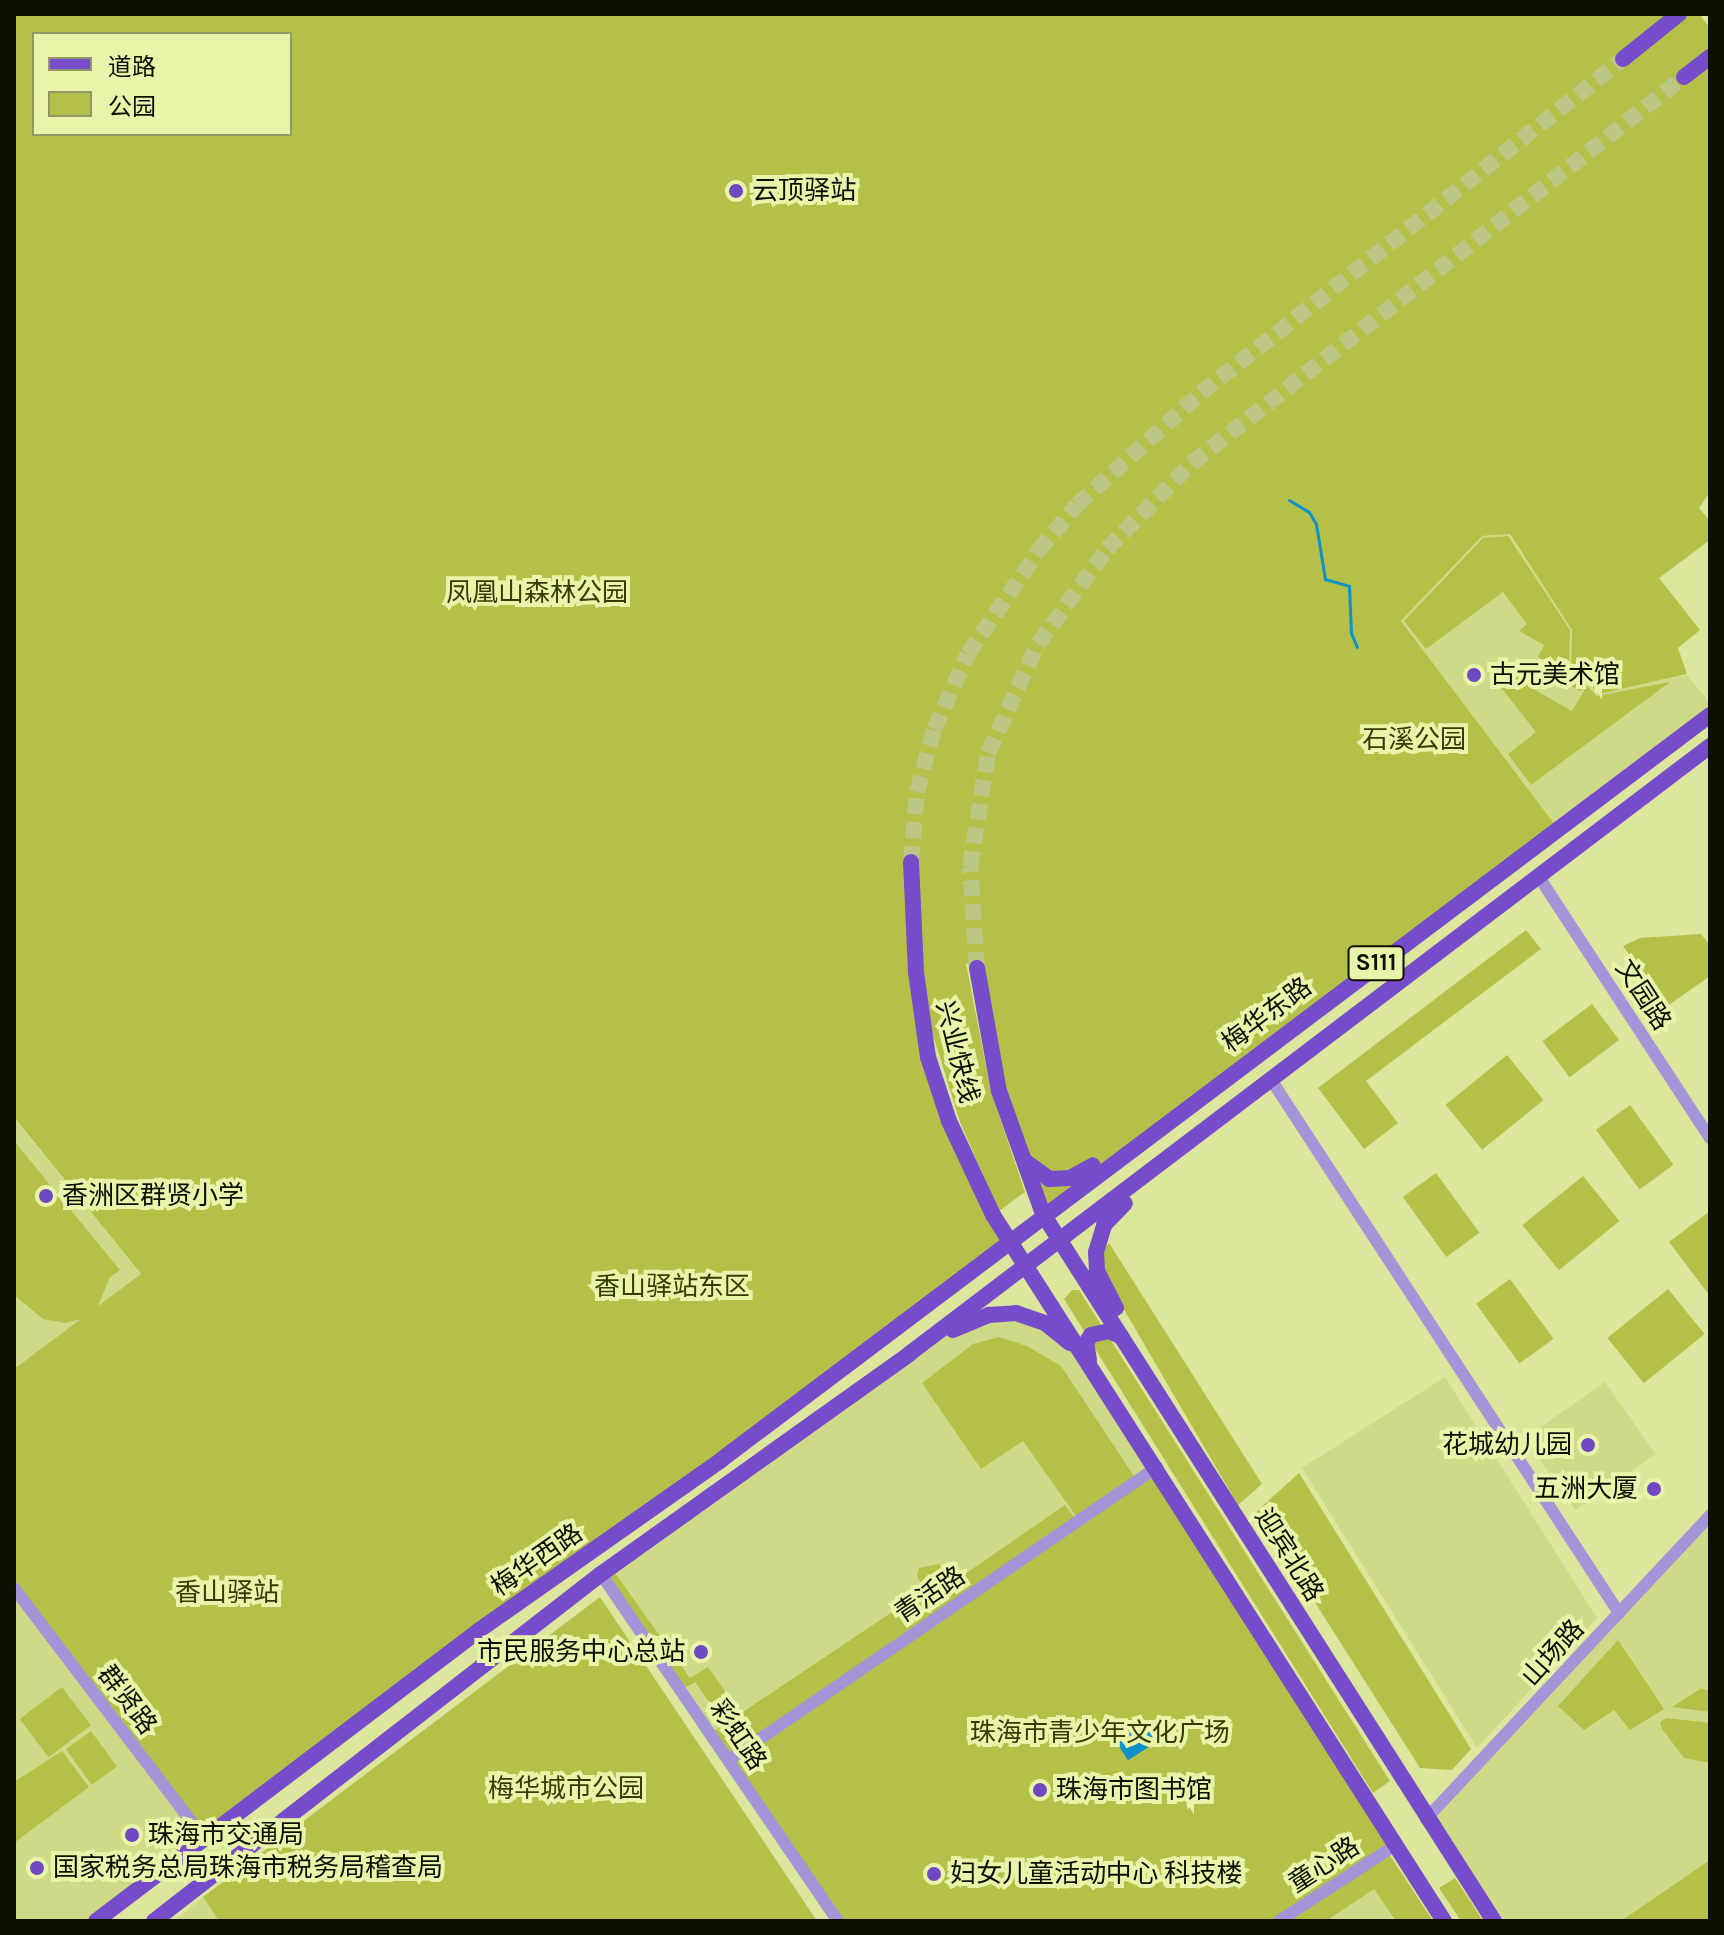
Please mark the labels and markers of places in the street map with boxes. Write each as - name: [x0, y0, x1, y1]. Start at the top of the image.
- place label: 云顶驿站: [752, 175, 856, 207]
- marker: 云顶驿站: [727, 182, 745, 200]
- place label: 古元美术馆: [1490, 659, 1620, 691]
- marker: 古元美术馆: [1465, 666, 1483, 684]
- place label: 香洲区群贤小学: [62, 1180, 244, 1212]
- marker: 香洲区群贤小学: [37, 1187, 55, 1205]
- place label: 花城幼儿园: [1442, 1429, 1572, 1461]
- marker: 花城幼儿园: [1579, 1436, 1597, 1454]
- place label: 五洲大厦: [1534, 1473, 1638, 1505]
- marker: 五洲大厦: [1645, 1480, 1663, 1498]
- place label: 市民服务中心总站: [477, 1636, 685, 1668]
- marker: 市民服务中心总站: [692, 1643, 710, 1661]
- place label: 珠海市图书馆: [1056, 1774, 1212, 1806]
- marker: 珠海市图书馆: [1031, 1781, 1049, 1799]
- place label: 珠海市交通局: [148, 1819, 304, 1851]
- marker: 珠海市交通局: [123, 1826, 141, 1844]
- place label: 国家税务总局珠海市税务局稽查局: [53, 1852, 443, 1884]
- place label: 妇女儿童活动中心 科技楼: [950, 1858, 1242, 1890]
- marker: 国家税务总局珠海市税务局稽查局: [28, 1859, 46, 1877]
- marker: 妇女儿童活动中心 科技楼: [925, 1865, 943, 1883]

